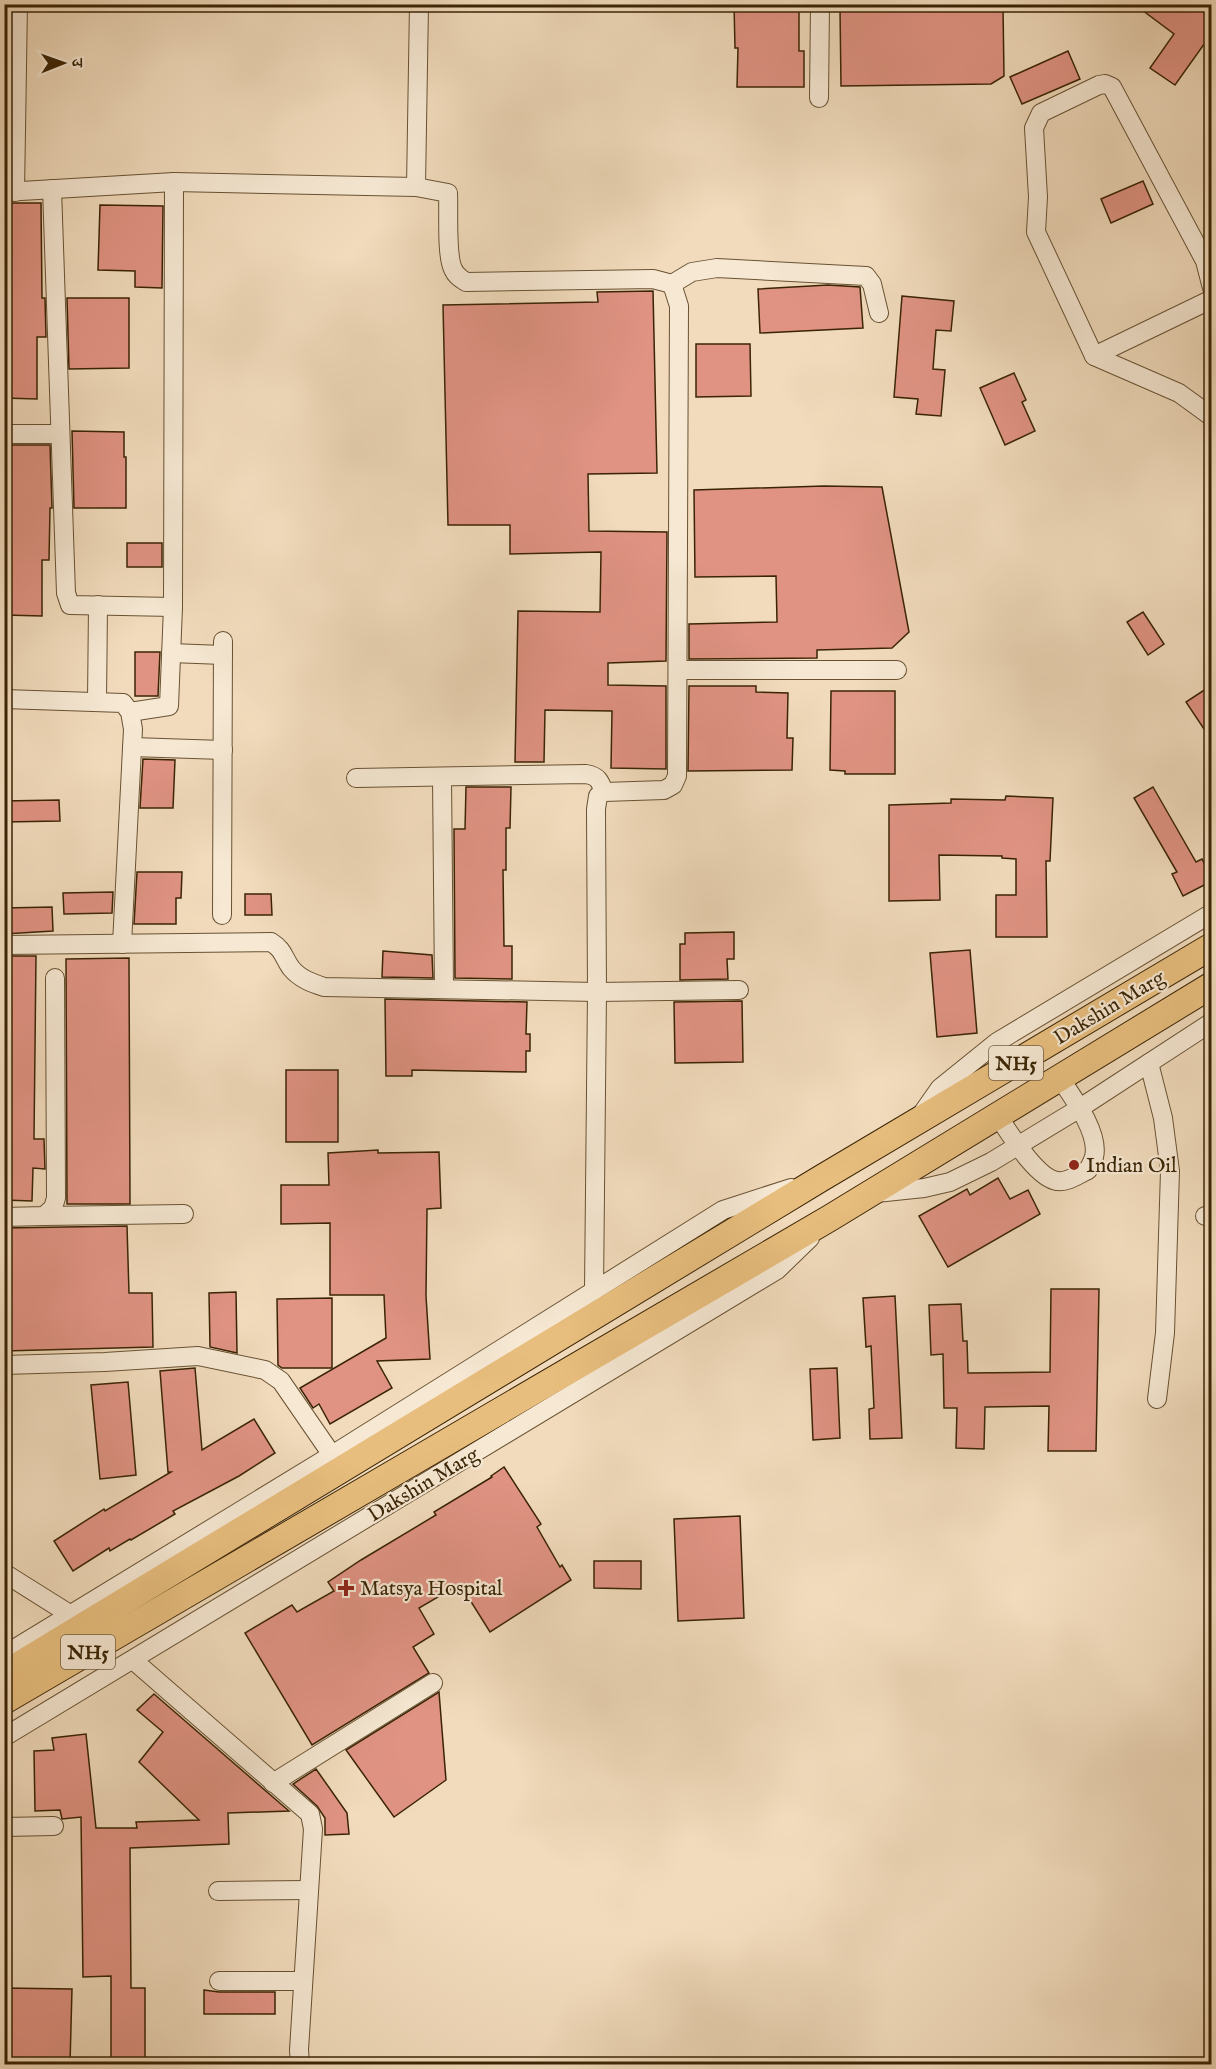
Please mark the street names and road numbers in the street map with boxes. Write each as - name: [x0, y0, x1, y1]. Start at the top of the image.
- street label: Dakshin Marg: [1049, 964, 1171, 1052]
- road number: NH5: [989, 1046, 1043, 1080]
- street label: Dakshin Marg: [363, 1441, 485, 1529]
- road number: NH5: [61, 1635, 115, 1669]

